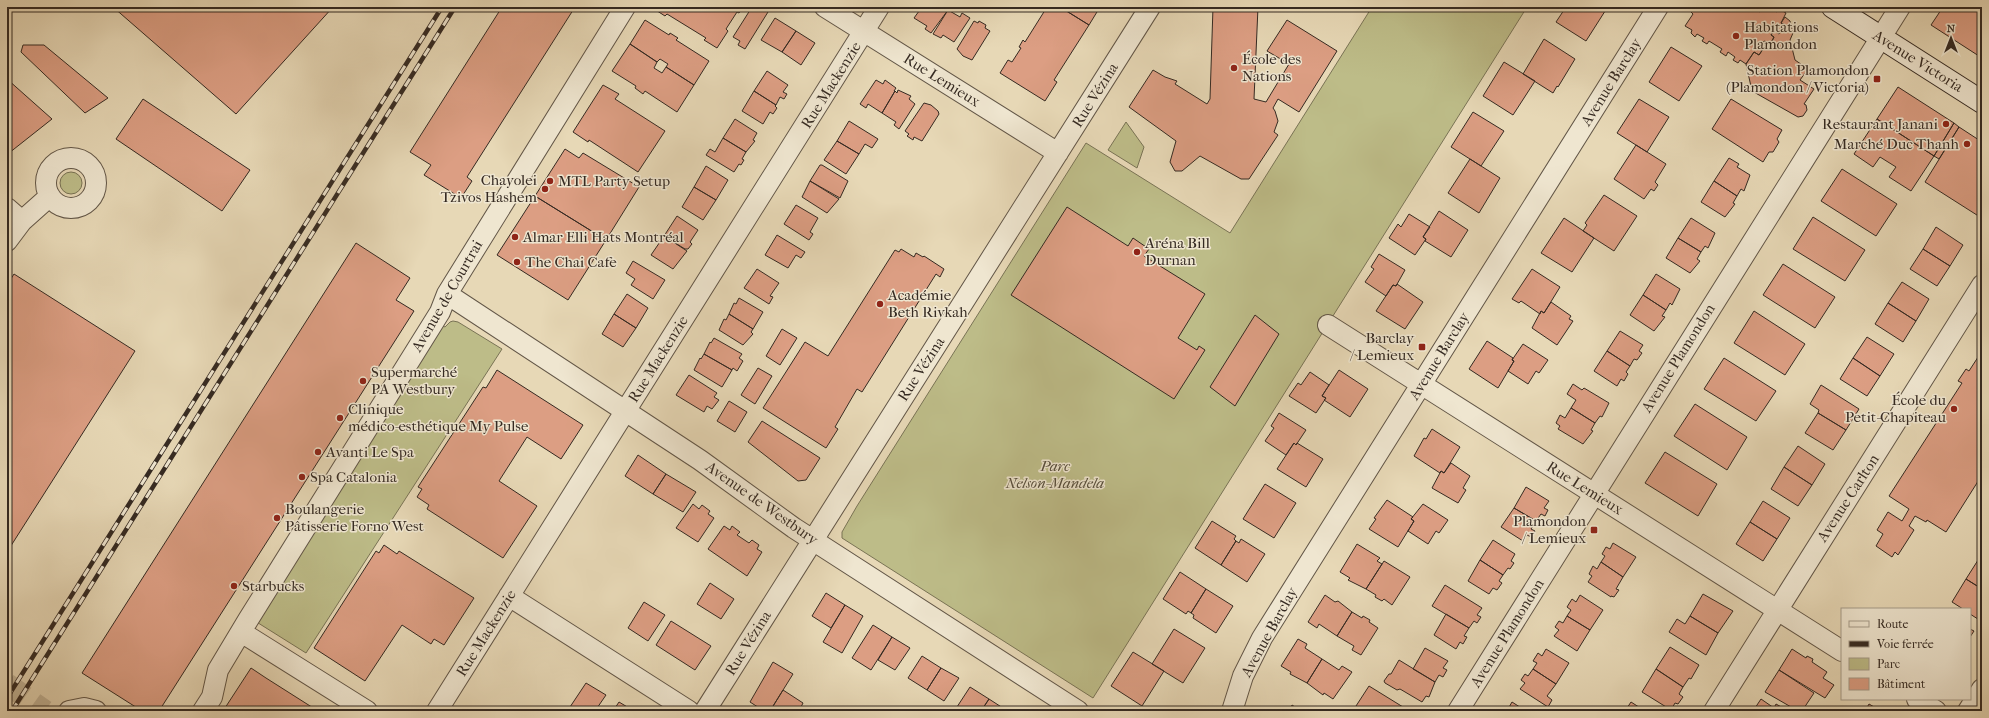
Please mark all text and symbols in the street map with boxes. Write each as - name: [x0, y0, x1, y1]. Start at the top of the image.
- place label: Habitations Plamondon: [1744, 18, 1819, 53]
- north arrow: [1931, 18, 1971, 58]
- text: N: [1947, 22, 1956, 35]
- street label: Avenue Victoria: [1869, 26, 1967, 96]
- marker: Habitations Plamondon: [1731, 31, 1741, 41]
- street label: Avenue Barclay: [1576, 34, 1646, 130]
- street label: Rue Mackenzie: [797, 38, 865, 132]
- street label: Rue Lemieux: [900, 49, 984, 111]
- place label: École des Nations: [1242, 50, 1302, 85]
- street label: Rue Vézina: [1068, 58, 1122, 131]
- place label: Station Plamondon (Plamondon / Victoria): [1726, 61, 1869, 96]
- marker: École des Nations: [1229, 63, 1239, 73]
- marker: Station Plamondon (Plamondon / Victoria): [1872, 74, 1882, 84]
- place label: Restaurant Janani: [1822, 115, 1939, 133]
- marker: Restaurant Janani: [1941, 119, 1951, 129]
- place label: Marché Duc Thanh: [1834, 135, 1960, 153]
- marker: Marché Duc Thanh: [1962, 139, 1972, 149]
- place label: Chayolei Tzivos Hashem: [441, 171, 538, 206]
- place label: MTL Party Setup: [558, 172, 670, 190]
- marker: MTL Party Setup: [545, 176, 555, 186]
- marker: Chayolei Tzivos Hashem: [540, 184, 550, 194]
- place label: Almar Elli Hats Montréal: [522, 228, 684, 246]
- marker: Almar Elli Hats Montréal: [510, 232, 520, 242]
- place label: Aréna Bill Durnan: [1144, 234, 1210, 269]
- street label: Avenue de Courtrai: [407, 236, 487, 356]
- marker: Aréna Bill Durnan: [1132, 247, 1142, 257]
- place label: The Chai Cafe: [525, 253, 617, 271]
- marker: The Chai Cafe: [512, 257, 522, 267]
- place label: Académie Beth Rivkah: [887, 286, 968, 321]
- marker: Académie Beth Rivkah: [875, 299, 885, 309]
- street label: Avenue Plamondon: [1637, 300, 1719, 416]
- street label: Avenue Barclay: [1404, 308, 1474, 404]
- street label: Rue Mackenzie: [624, 312, 692, 406]
- place label: Barclay / Lemieux: [1349, 329, 1415, 364]
- street label: Rue Vézina: [894, 333, 949, 404]
- marker: Barclay / Lemieux: [1417, 342, 1427, 352]
- place label: Supermarché PA Westbury: [371, 363, 458, 398]
- marker: Supermarché PA Westbury: [358, 376, 368, 386]
- place label: École du Petit-Chapiteau: [1845, 391, 1947, 426]
- place label: Clinique médico-esthétique My Pulse: [348, 400, 529, 435]
- marker: École du Petit-Chapiteau: [1949, 404, 1959, 414]
- marker: Clinique médico-esthétique My Pulse: [335, 413, 345, 423]
- place label: Avanti Le Spa: [325, 443, 415, 461]
- marker: Avanti Le Spa: [313, 447, 323, 457]
- street label: Avenue Carlton: [1813, 451, 1883, 546]
- street label: Avenue de Westbury: [702, 457, 822, 549]
- park label: Parc Nelson-Mandela: [1005, 457, 1104, 492]
- street label: Rue Lemieux: [1543, 457, 1627, 519]
- place label: Spa Catalonia: [310, 468, 398, 486]
- marker: Spa Catalonia: [297, 472, 307, 482]
- place label: Boulangerie Pâtisserie Forno West: [285, 500, 425, 535]
- place label: Plamondon / Lemieux: [1513, 512, 1586, 547]
- marker: Boulangerie Pâtisserie Forno West: [272, 513, 282, 523]
- marker: Plamondon / Lemieux: [1589, 525, 1599, 535]
- street label: Avenue Plamondon: [1466, 575, 1548, 691]
- place label: Starbucks: [242, 577, 305, 595]
- marker: Starbucks: [229, 581, 239, 591]
- street label: Avenue Barclay: [1236, 583, 1302, 681]
- street label: Rue Mackenzie: [452, 586, 520, 680]
- street label: Rue Vézina: [721, 606, 775, 679]
- legend: [1841, 608, 1971, 700]
- text: Route: [1877, 617, 1909, 631]
- text: Voie ferrée: [1876, 637, 1934, 651]
- text: Parc: [1877, 657, 1900, 671]
- text: Bâtiment: [1877, 677, 1926, 691]

